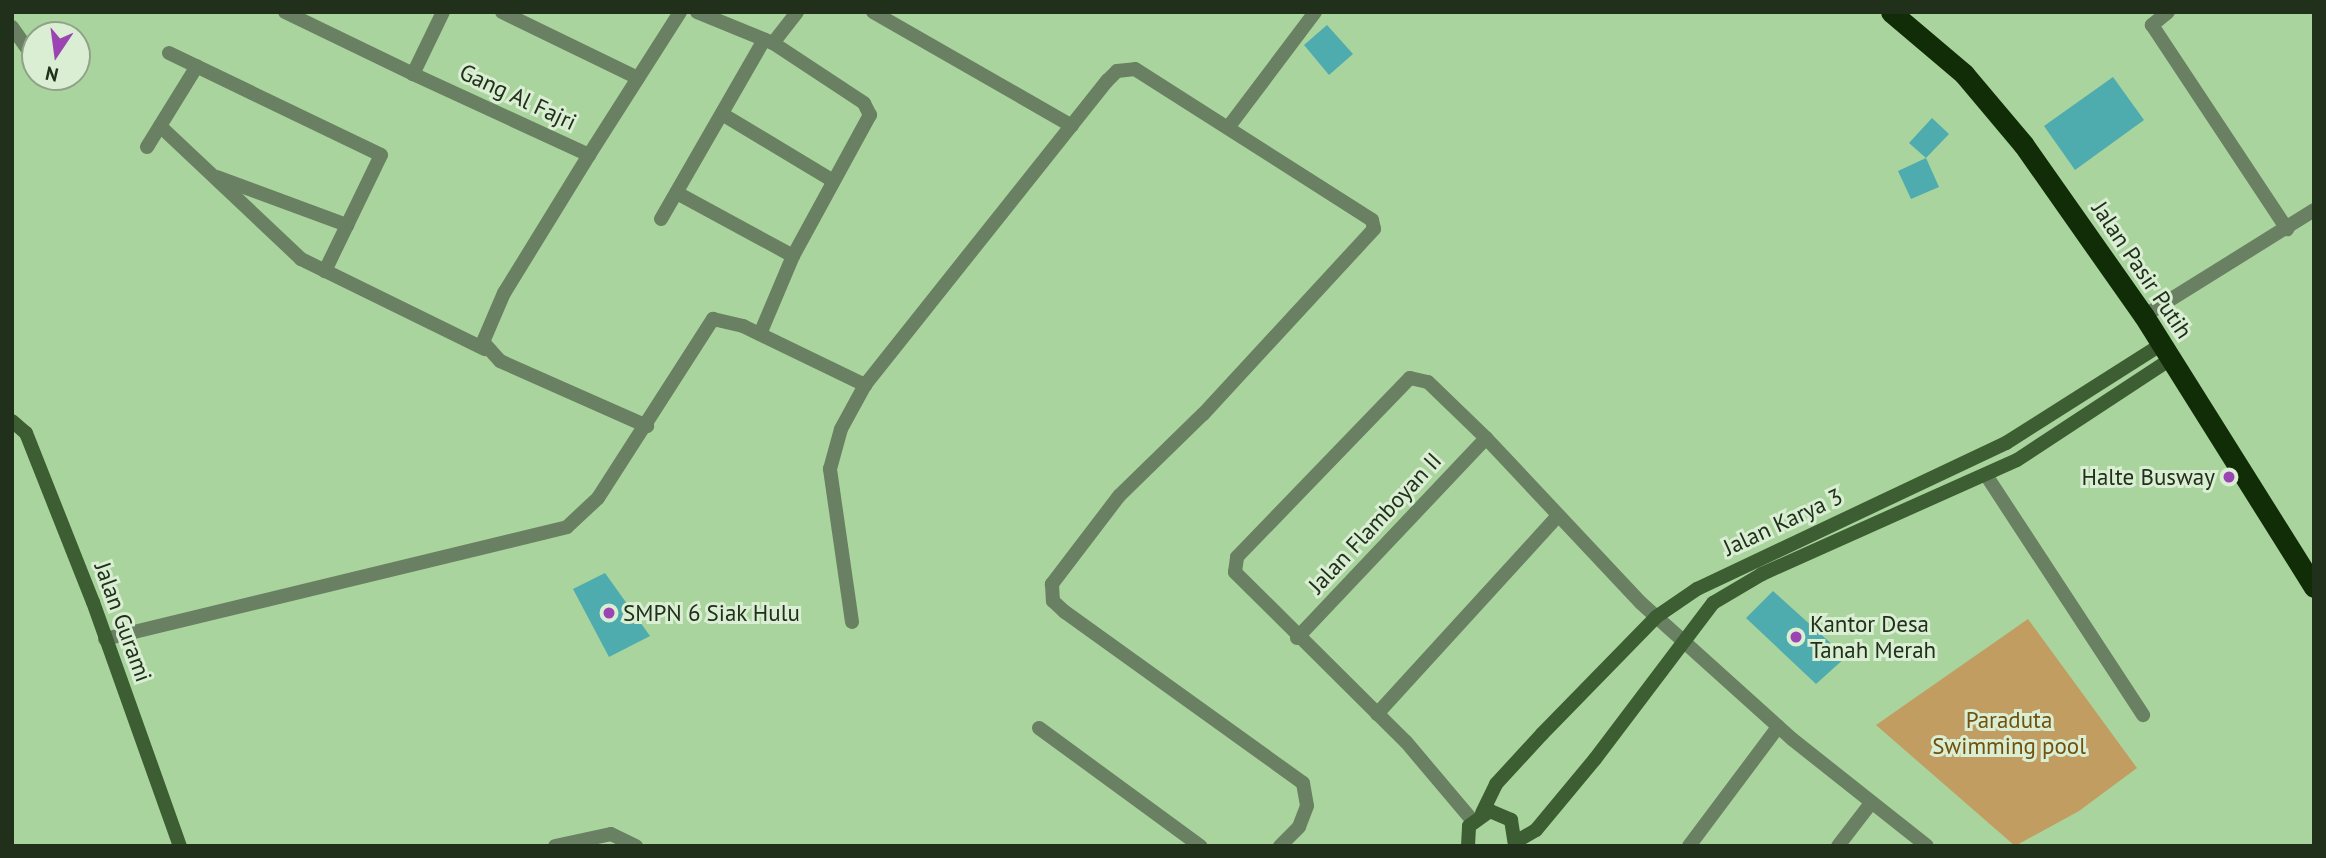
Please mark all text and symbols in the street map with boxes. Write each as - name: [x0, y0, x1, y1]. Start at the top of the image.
- north arrow: [21, 21, 91, 91]
- street label: Gang Al Fajri: [455, 58, 581, 136]
- text: N: [43, 61, 61, 88]
- street label: Jalan Pasir Putih: [2086, 196, 2198, 344]
- street label: Jalan Flamboyan II: [1303, 447, 1447, 599]
- place label: Halte Busway: [2082, 463, 2215, 491]
- marker: Halte Busway: [2221, 469, 2237, 485]
- street label: Jalan Karya 3: [1719, 482, 1847, 562]
- street label: Jalan Gurami: [89, 558, 157, 686]
- place label: SMPN 6 Siak Hulu: [623, 599, 800, 627]
- marker: SMPN 6 Siak Hulu: [601, 605, 617, 621]
- place label: Kantor Desa Tanah Merah: [1810, 610, 1936, 664]
- marker: Kantor Desa Tanah Merah: [1788, 629, 1804, 645]
- park label: Paraduta Swimming pool: [1932, 706, 2086, 760]

